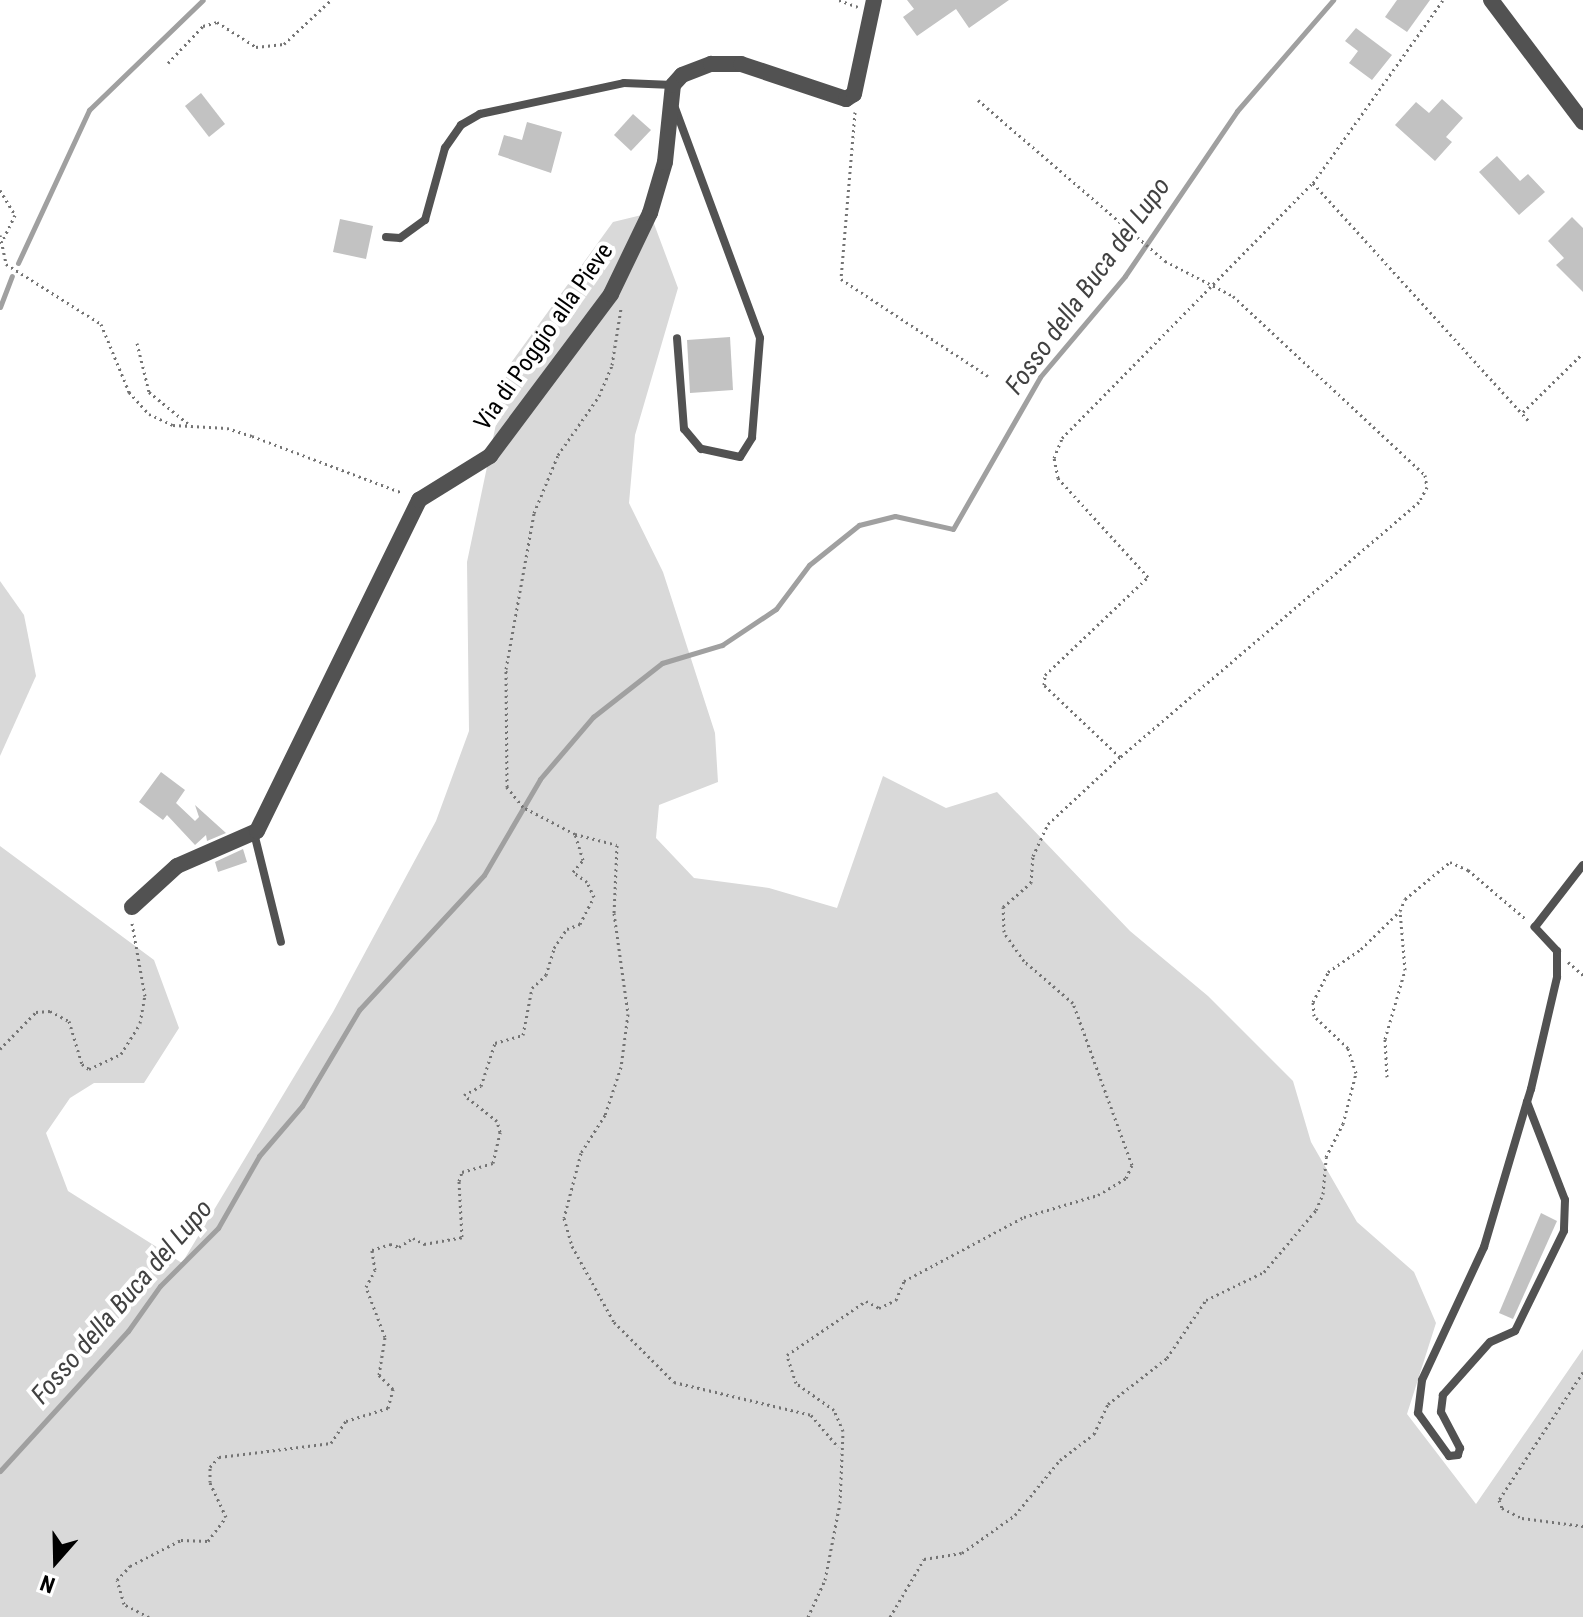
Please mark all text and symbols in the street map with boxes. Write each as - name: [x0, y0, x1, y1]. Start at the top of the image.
- water label: Fosso della Buca del Lupo: [999, 172, 1177, 400]
- street label: Via di Poggio alla Pieve: [469, 238, 619, 436]
- water label: Fosso della Buca del Lupo: [25, 1194, 219, 1410]
- north arrow: [16, 1521, 96, 1601]
- text: N: [37, 1570, 58, 1598]

